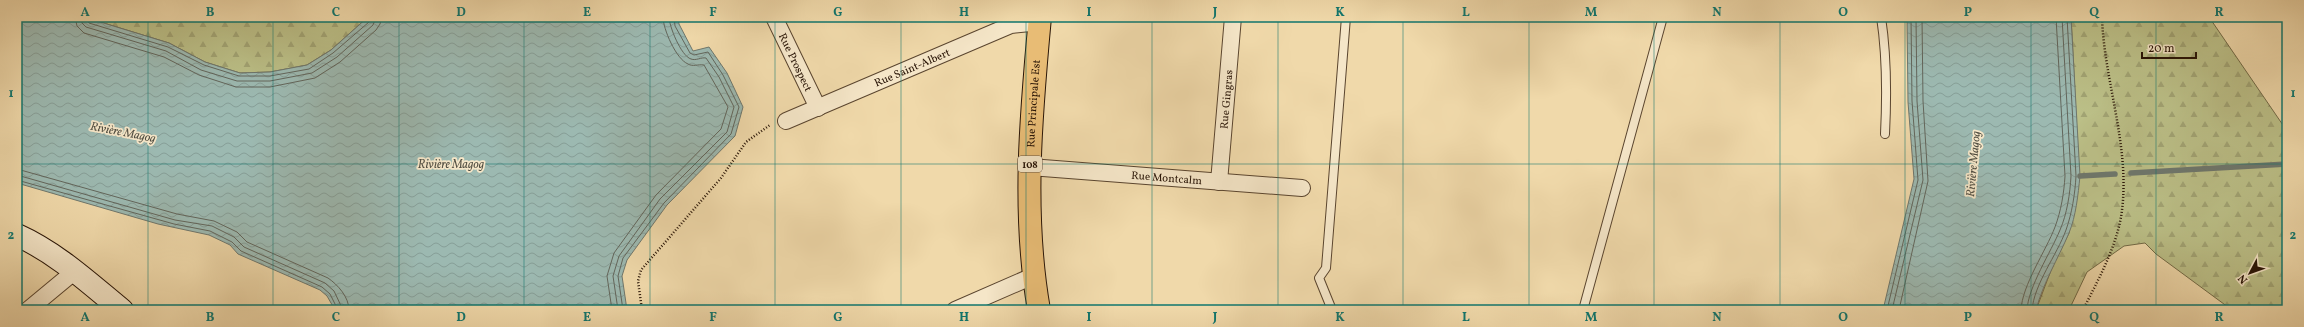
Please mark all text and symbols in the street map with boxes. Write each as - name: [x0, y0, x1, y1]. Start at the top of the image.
- text: A: [80, 4, 90, 22]
- text: B: [206, 4, 215, 22]
- text: C: [332, 4, 340, 22]
- text: D: [456, 4, 466, 22]
- text: E: [583, 4, 591, 22]
- text: F: [709, 4, 717, 22]
- text: G: [833, 4, 843, 22]
- text: H: [959, 4, 969, 22]
- text: I: [1087, 4, 1092, 22]
- text: J: [1212, 4, 1218, 22]
- text: K: [1335, 4, 1345, 22]
- text: L: [1462, 4, 1470, 22]
- text: M: [1585, 4, 1598, 22]
- text: N: [1712, 4, 1722, 22]
- text: O: [1838, 4, 1848, 22]
- text: P: [1964, 4, 1972, 22]
- text: Q: [2089, 4, 2100, 22]
- text: R: [2214, 4, 2224, 22]
- street label: Rue Prospect: [774, 31, 815, 94]
- scale bar: [2142, 34, 2196, 60]
- text: 20 m: [2148, 41, 2175, 57]
- street label: Rue Saint-Albert: [872, 46, 953, 91]
- street label: Rue Principale Est: [1024, 59, 1045, 148]
- street label: Rue Gingras: [1218, 69, 1238, 130]
- text: 1: [8, 85, 14, 103]
- text: 1: [2290, 85, 2296, 103]
- water label: Rivière Magog: [89, 119, 157, 147]
- water label: Rivière Magog: [1963, 130, 1985, 198]
- road number: 108: [1018, 156, 1042, 172]
- water label: Rivière Magog: [418, 157, 484, 173]
- street label: Rue Montcalm: [1131, 169, 1203, 189]
- text: 2: [8, 227, 15, 245]
- text: 2: [2290, 227, 2297, 245]
- north arrow: [2230, 253, 2270, 293]
- text: N: [2235, 271, 2252, 287]
- text: A: [80, 309, 90, 327]
- text: B: [206, 309, 215, 327]
- text: C: [332, 309, 340, 327]
- text: D: [456, 309, 466, 327]
- text: E: [583, 309, 591, 327]
- text: F: [709, 309, 717, 327]
- text: G: [833, 309, 843, 327]
- text: H: [959, 309, 969, 327]
- text: I: [1087, 309, 1092, 327]
- text: J: [1212, 309, 1218, 327]
- text: K: [1335, 309, 1345, 327]
- text: L: [1462, 309, 1470, 327]
- text: M: [1585, 309, 1598, 327]
- text: N: [1712, 309, 1722, 327]
- text: O: [1838, 309, 1848, 327]
- text: P: [1964, 309, 1972, 327]
- text: Q: [2089, 309, 2100, 327]
- text: R: [2214, 309, 2224, 327]

